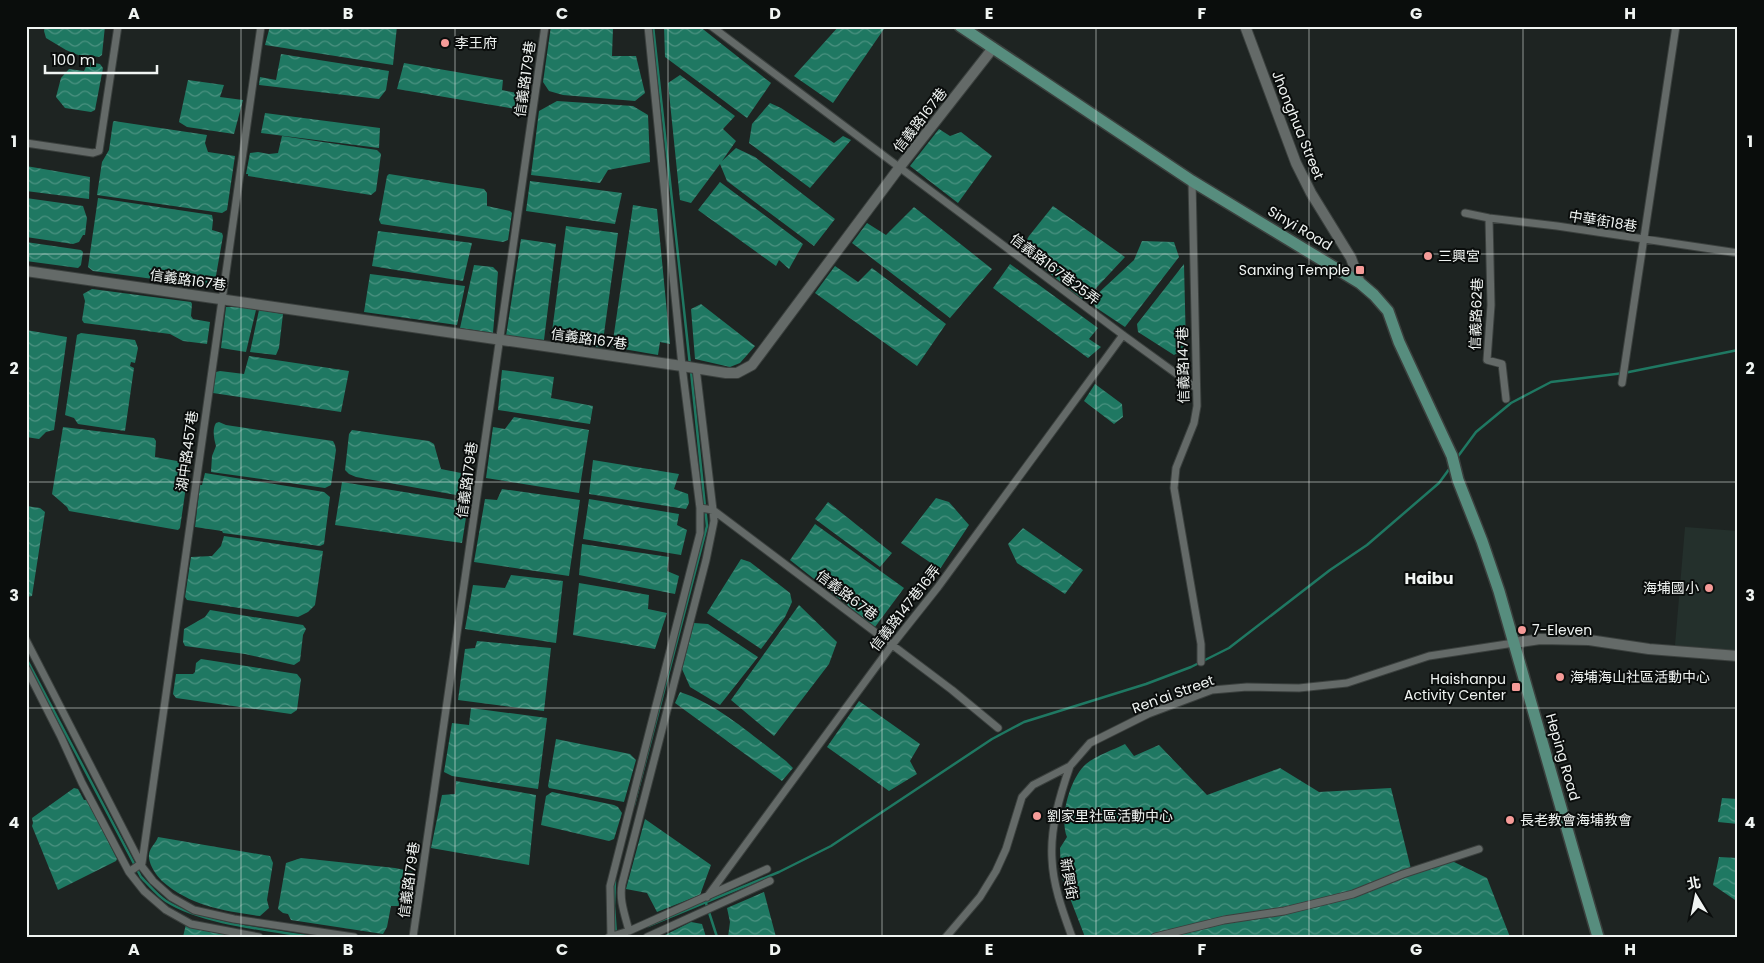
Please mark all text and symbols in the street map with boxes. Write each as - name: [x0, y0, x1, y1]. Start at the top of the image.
- text: A: [128, 2, 140, 25]
- text: B: [343, 2, 353, 25]
- text: C: [556, 2, 568, 25]
- text: D: [769, 2, 781, 25]
- text: E: [985, 2, 993, 25]
- text: F: [1198, 2, 1207, 25]
- text: G: [1410, 2, 1422, 25]
- text: H: [1624, 2, 1636, 25]
- place label: 李王府: [455, 33, 497, 53]
- marker: 李王府: [439, 37, 451, 49]
- street label: 信義路179巷: [510, 40, 540, 118]
- scale bar: [45, 42, 158, 74]
- text: 100 m: [52, 49, 95, 70]
- street label: Jhonghua Street: [1267, 68, 1329, 182]
- street label: 信義路167巷: [888, 83, 952, 157]
- text: 1: [11, 130, 17, 153]
- text: 1: [1747, 130, 1753, 153]
- street label: Sinyi Road: [1264, 201, 1336, 255]
- street label: 中華街18巷: [1567, 206, 1639, 236]
- street label: 信義路167巷25弄: [1006, 229, 1104, 309]
- place label: 三興宮: [1438, 246, 1480, 266]
- marker: 三興宮: [1422, 250, 1434, 262]
- place label: Sanxing Temple: [1239, 260, 1350, 280]
- marker: Sanxing Temple: [1354, 264, 1366, 276]
- street label: 信義路167巷: [148, 265, 228, 295]
- street label: 信義路62巷: [1465, 277, 1487, 351]
- street label: 信義路167巷: [549, 324, 629, 354]
- street label: 信義路147巷: [1172, 326, 1194, 404]
- text: 2: [9, 357, 19, 380]
- text: 2: [1745, 357, 1755, 380]
- street label: 湖中路457巷: [171, 409, 203, 493]
- street label: 信義路179巷: [452, 441, 482, 519]
- street label: 信義路147巷16弄: [865, 561, 945, 655]
- street label: 信義路67巷: [812, 565, 882, 625]
- district label: Haibu: [1405, 567, 1453, 590]
- place label: 海埔國小: [1643, 578, 1699, 598]
- marker: 海埔國小: [1703, 582, 1715, 594]
- text: 3: [9, 584, 19, 607]
- text: 3: [1745, 584, 1755, 607]
- place label: 7-Eleven: [1532, 620, 1592, 640]
- marker: 7-Eleven: [1516, 624, 1528, 636]
- place label: 海埔海山社區活動中心: [1570, 667, 1710, 687]
- place label: Haishanpu Activity Center: [1404, 669, 1506, 705]
- street label: Ren'ai Street: [1129, 670, 1217, 718]
- marker: 海埔海山社區活動中心: [1554, 671, 1566, 683]
- marker: Haishanpu Activity Center: [1510, 681, 1522, 693]
- street label: Heping Road: [1541, 711, 1585, 803]
- place label: 劉家里社區活動中心: [1047, 806, 1173, 826]
- marker: 劉家里社區活動中心: [1031, 810, 1043, 822]
- place label: 長老教會海埔教會: [1520, 810, 1632, 830]
- text: 4: [9, 811, 20, 834]
- text: 4: [1745, 811, 1756, 834]
- marker: 長老教會海埔教會: [1504, 814, 1516, 826]
- street label: 信義路179巷: [394, 841, 424, 919]
- street label: 新興街: [1056, 857, 1082, 901]
- north arrow: [1672, 870, 1722, 920]
- text: 北: [1685, 872, 1702, 894]
- text: A: [128, 938, 140, 961]
- text: B: [343, 938, 353, 961]
- text: C: [556, 938, 568, 961]
- text: D: [769, 938, 781, 961]
- text: E: [985, 938, 993, 961]
- text: F: [1198, 938, 1207, 961]
- text: G: [1410, 938, 1422, 961]
- text: H: [1624, 938, 1636, 961]

